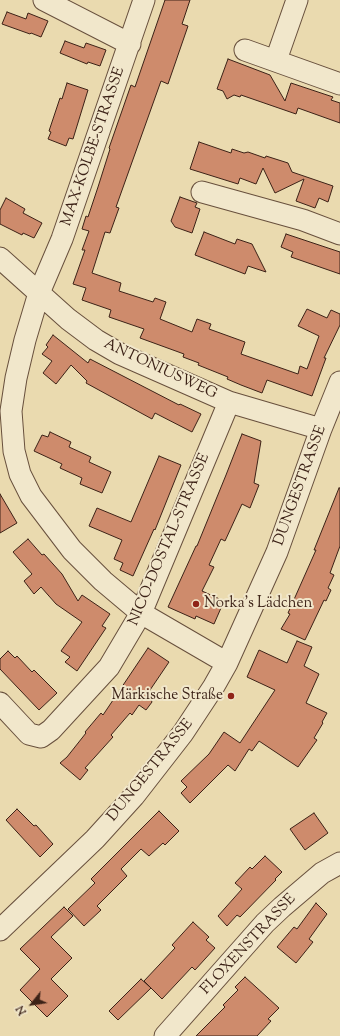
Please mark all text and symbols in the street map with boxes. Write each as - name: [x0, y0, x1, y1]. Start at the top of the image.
- street label: MAX-KOLBE-STRASSE: [58, 65, 130, 229]
- street label: ANTONIUSWEG: [100, 336, 220, 404]
- street label: DUNGESTRASSE: [271, 423, 331, 549]
- street label: NICO-DOSTAL-STRASSE: [126, 451, 214, 629]
- place label: Norka's Lädchen: [204, 595, 312, 613]
- marker: Norka's Lädchen: [191, 599, 201, 609]
- place label: Märkische Straße: [112, 687, 223, 705]
- marker: Märkische Straße: [226, 691, 236, 701]
- street label: DUNGESTRASSE: [104, 716, 198, 826]
- street label: FLOXENSTRASSE: [198, 891, 300, 999]
- north arrow: [12, 984, 52, 1024]
- text: N: [12, 1002, 31, 1018]

